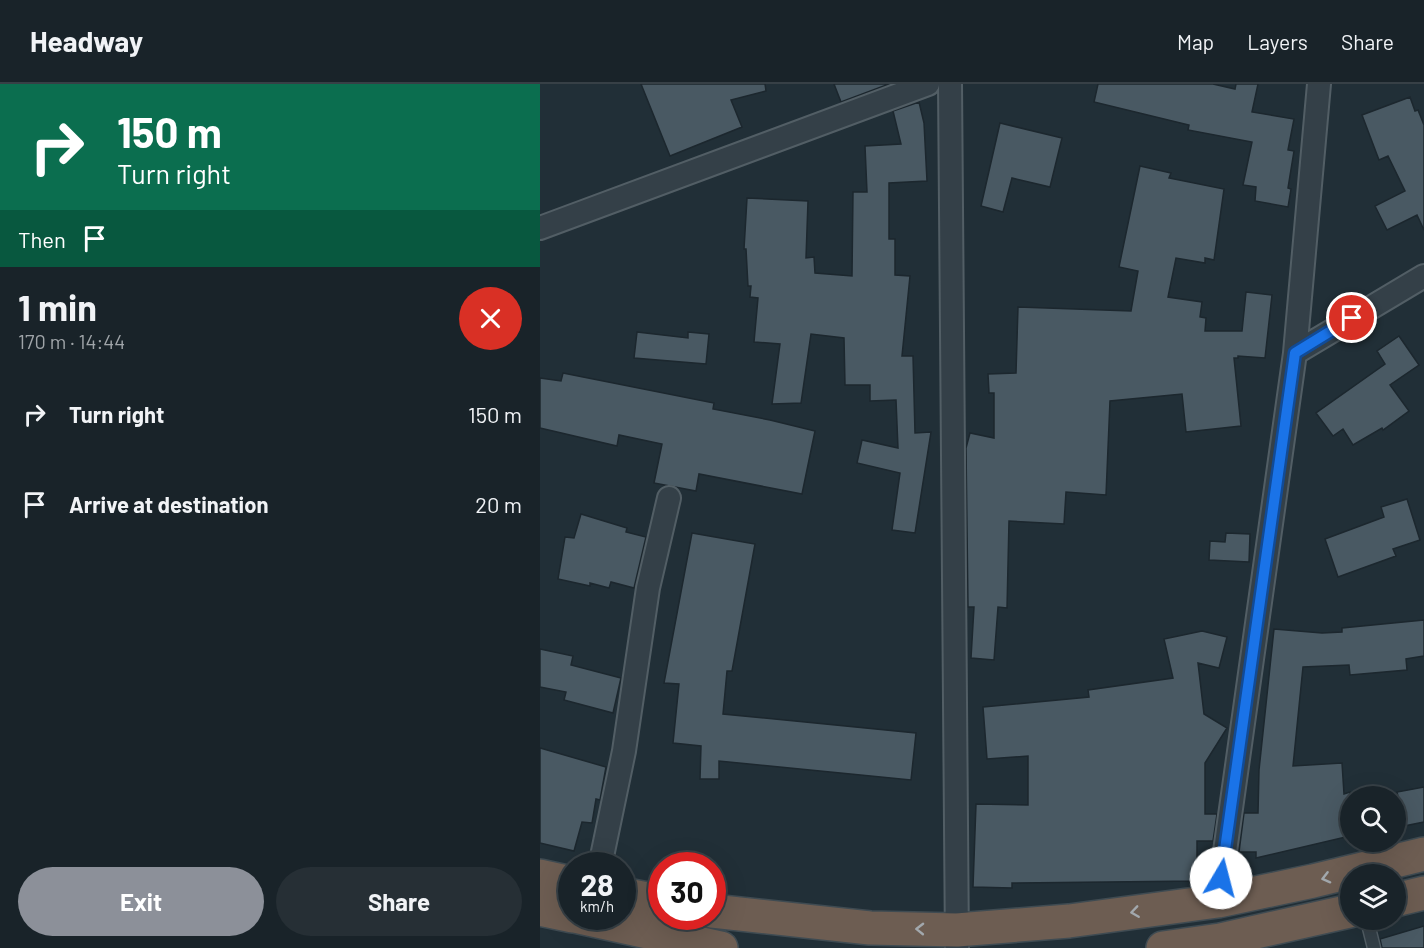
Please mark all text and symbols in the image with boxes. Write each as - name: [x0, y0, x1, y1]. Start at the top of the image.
- text: Headway: [30, 24, 143, 58]
- text: Map: [1177, 29, 1214, 54]
- text: Layers: [1247, 29, 1308, 54]
- text: Share: [1341, 29, 1394, 54]
- text: 150 m: [117, 106, 222, 156]
- icon: right: [18, 108, 96, 186]
- text: Turn right: [117, 157, 231, 189]
- icon: arrive: [78, 222, 111, 255]
- text: Then: [18, 226, 66, 252]
- text: 1 min: [18, 285, 97, 328]
- button: close: [459, 287, 522, 350]
- pin: [1326, 292, 1377, 343]
- icon: arrive: [1335, 301, 1368, 334]
- text: 170 m · 14:44: [18, 329, 125, 353]
- icon: right: [18, 398, 51, 431]
- text: Turn right: [69, 401, 164, 427]
- text: 150 m: [468, 401, 522, 427]
- icon: arrive: [18, 488, 51, 521]
- text: Arrive at destination: [69, 491, 268, 517]
- text: 20 m: [475, 491, 522, 517]
- map controls: [1340, 786, 1406, 930]
- button: search: [1340, 786, 1406, 852]
- position arrow: [1189, 846, 1253, 910]
- speed limit sign: 30: [648, 852, 726, 930]
- button: layers: [1340, 864, 1406, 930]
- text: 28: [580, 866, 614, 902]
- button: Exit: [18, 867, 264, 936]
- button: Share: [276, 867, 522, 936]
- one-way arrow: [1322, 870, 1332, 883]
- text: km/h: [580, 897, 614, 915]
- one-way arrow: [1130, 906, 1139, 918]
- one-way arrow: [915, 923, 924, 935]

